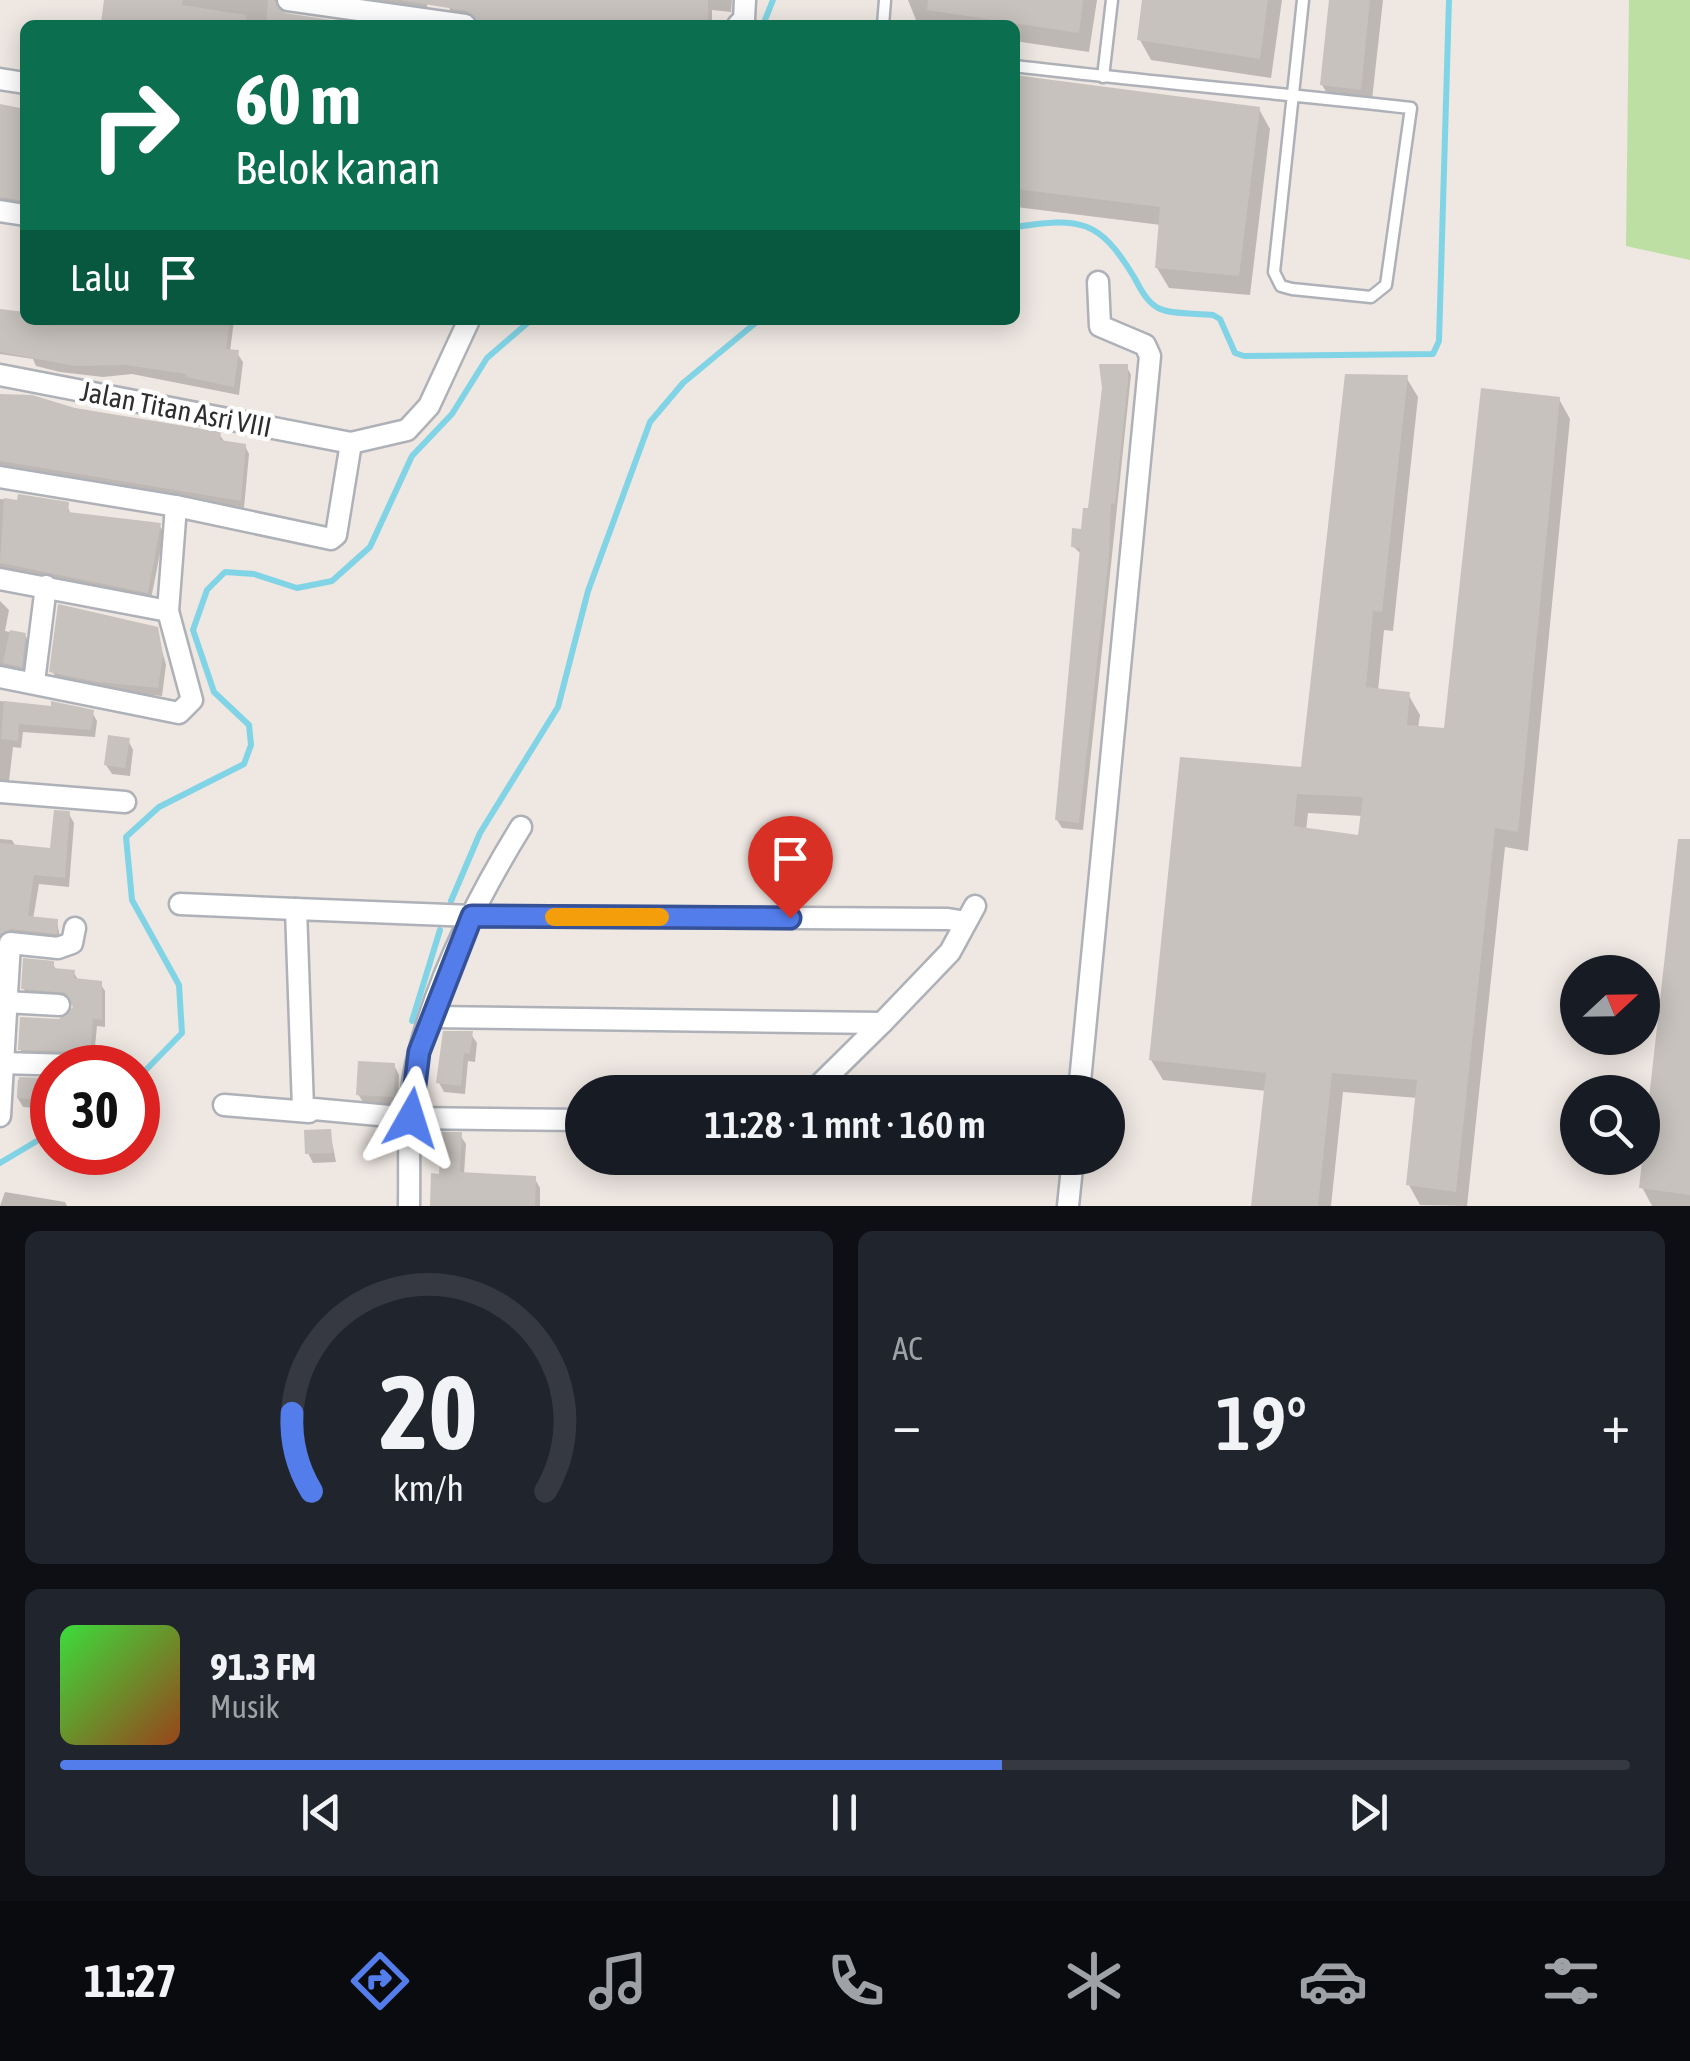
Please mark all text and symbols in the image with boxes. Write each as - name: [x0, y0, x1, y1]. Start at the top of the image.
- text: 60 m: [235, 59, 361, 139]
- icon: right: [70, 60, 200, 190]
- text: Belok kanan: [235, 142, 441, 194]
- icon: arrive: [151, 250, 206, 305]
- text: Lalu: [70, 256, 131, 299]
- street label: Jalan Titan Asri VIII: [78, 375, 274, 443]
- pin: [748, 816, 833, 919]
- icon: arrive: [763, 831, 818, 886]
- north arrow: [1560, 955, 1660, 1055]
- map controls: [1560, 955, 1660, 1175]
- speed limit sign: 30: [30, 1045, 160, 1175]
- position arrow: [359, 1066, 463, 1170]
- button: search: [1560, 1075, 1660, 1175]
- text: 11:28 · 1 mnt · 160 m: [704, 1103, 986, 1146]
- text: AC: [893, 1330, 923, 1367]
- text: 20: [380, 1352, 478, 1471]
- text: 19°: [1216, 1380, 1307, 1466]
- text: −: [893, 1392, 921, 1455]
- text: +: [1601, 1392, 1630, 1455]
- text: km/h: [393, 1468, 464, 1509]
- text: 91.3 FM: [210, 1645, 316, 1688]
- text: Musik: [210, 1688, 280, 1725]
- icon: previous: [294, 1785, 349, 1840]
- icon: pause: [817, 1785, 872, 1840]
- icon: next: [1341, 1785, 1396, 1840]
- icon: directions: [345, 1946, 415, 2016]
- icon: music: [583, 1946, 653, 2016]
- icon: phone: [821, 1946, 891, 2016]
- icon: climate: [1059, 1946, 1129, 2016]
- icon: car: [1298, 1946, 1368, 2016]
- icon: filters: [1536, 1946, 1606, 2016]
- text: 11:27: [84, 1955, 177, 2007]

